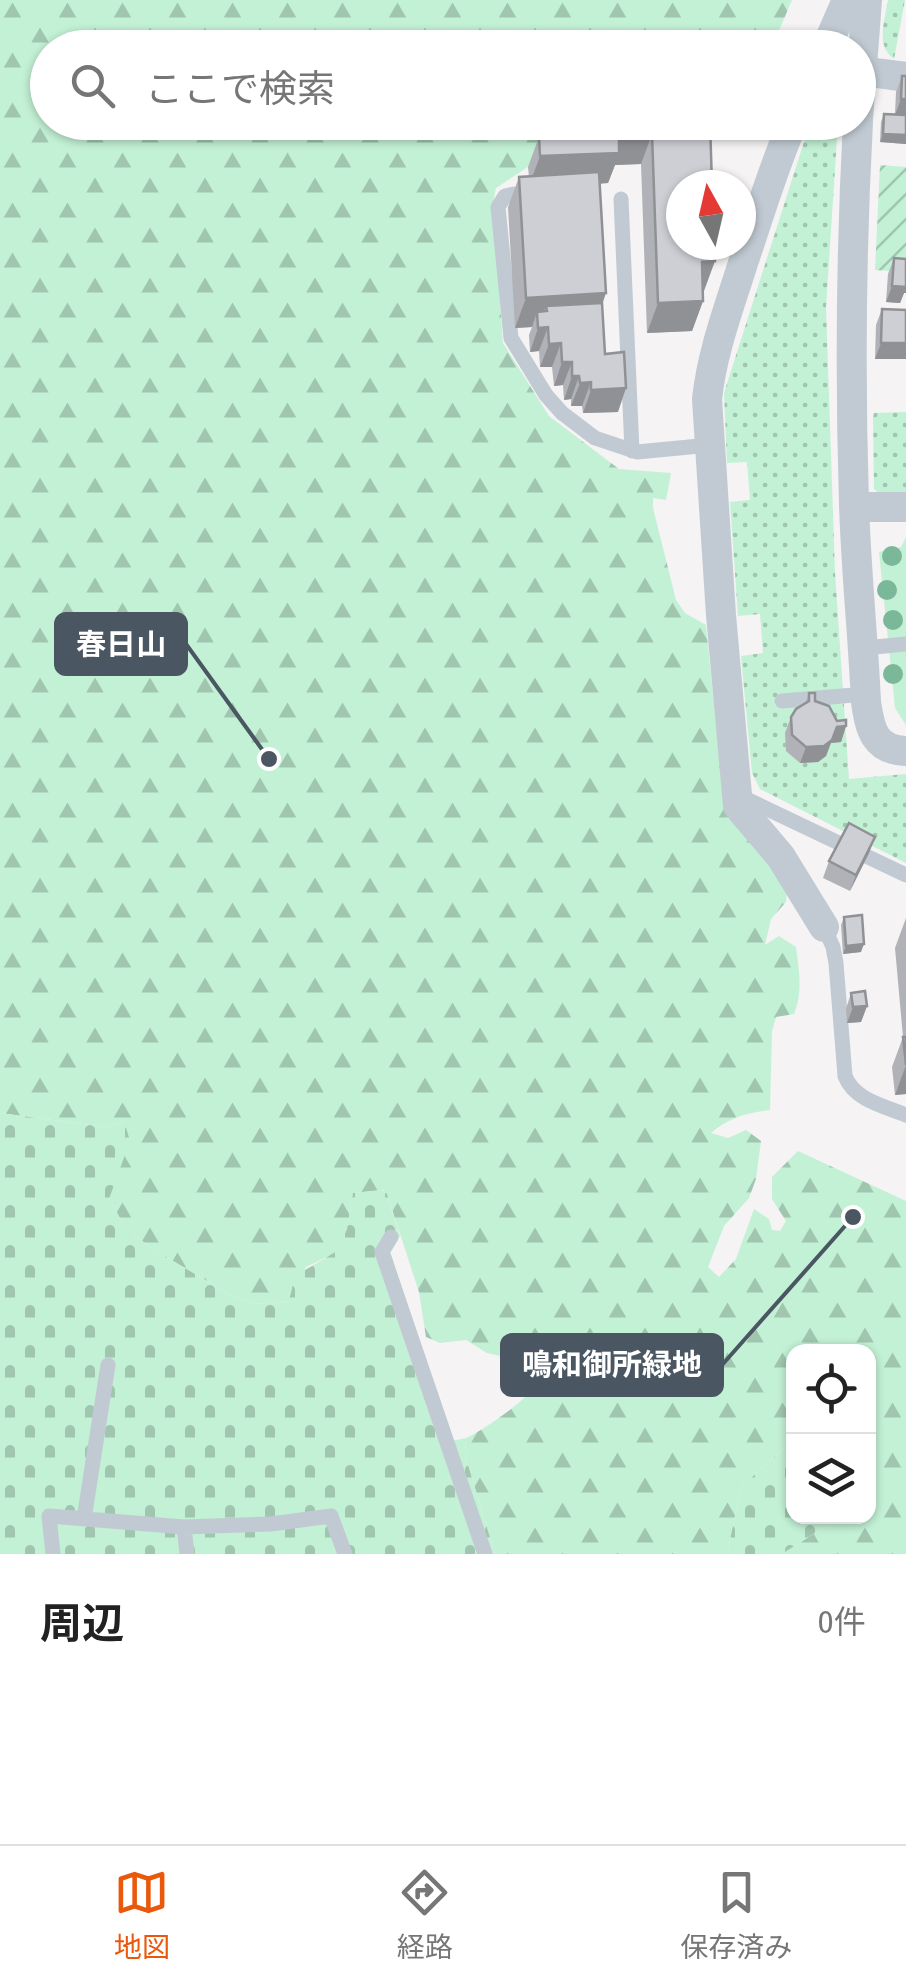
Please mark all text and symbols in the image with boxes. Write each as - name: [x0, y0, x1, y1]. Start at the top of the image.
- search box: [30, 30, 876, 140]
- icon: search: [65, 58, 120, 113]
- text: ここで検索: [145, 66, 335, 112]
- north arrow: [666, 170, 756, 260]
- callout: 春日山: [56, 614, 186, 674]
- text: 春日山: [76, 627, 166, 663]
- callout: 鳴和御所緑地: [502, 1335, 722, 1395]
- map controls: [786, 1344, 876, 1524]
- button: locate: [786, 1344, 876, 1434]
- text: 鳴和御所緑地: [522, 1347, 702, 1383]
- button: layers: [786, 1434, 876, 1524]
- text: 周辺: [40, 1599, 124, 1649]
- text: 0件: [817, 1603, 866, 1641]
- tab: 地図: [114, 1865, 170, 1965]
- tab: 経路: [397, 1865, 453, 1965]
- tab: 保存済み: [680, 1865, 792, 1965]

